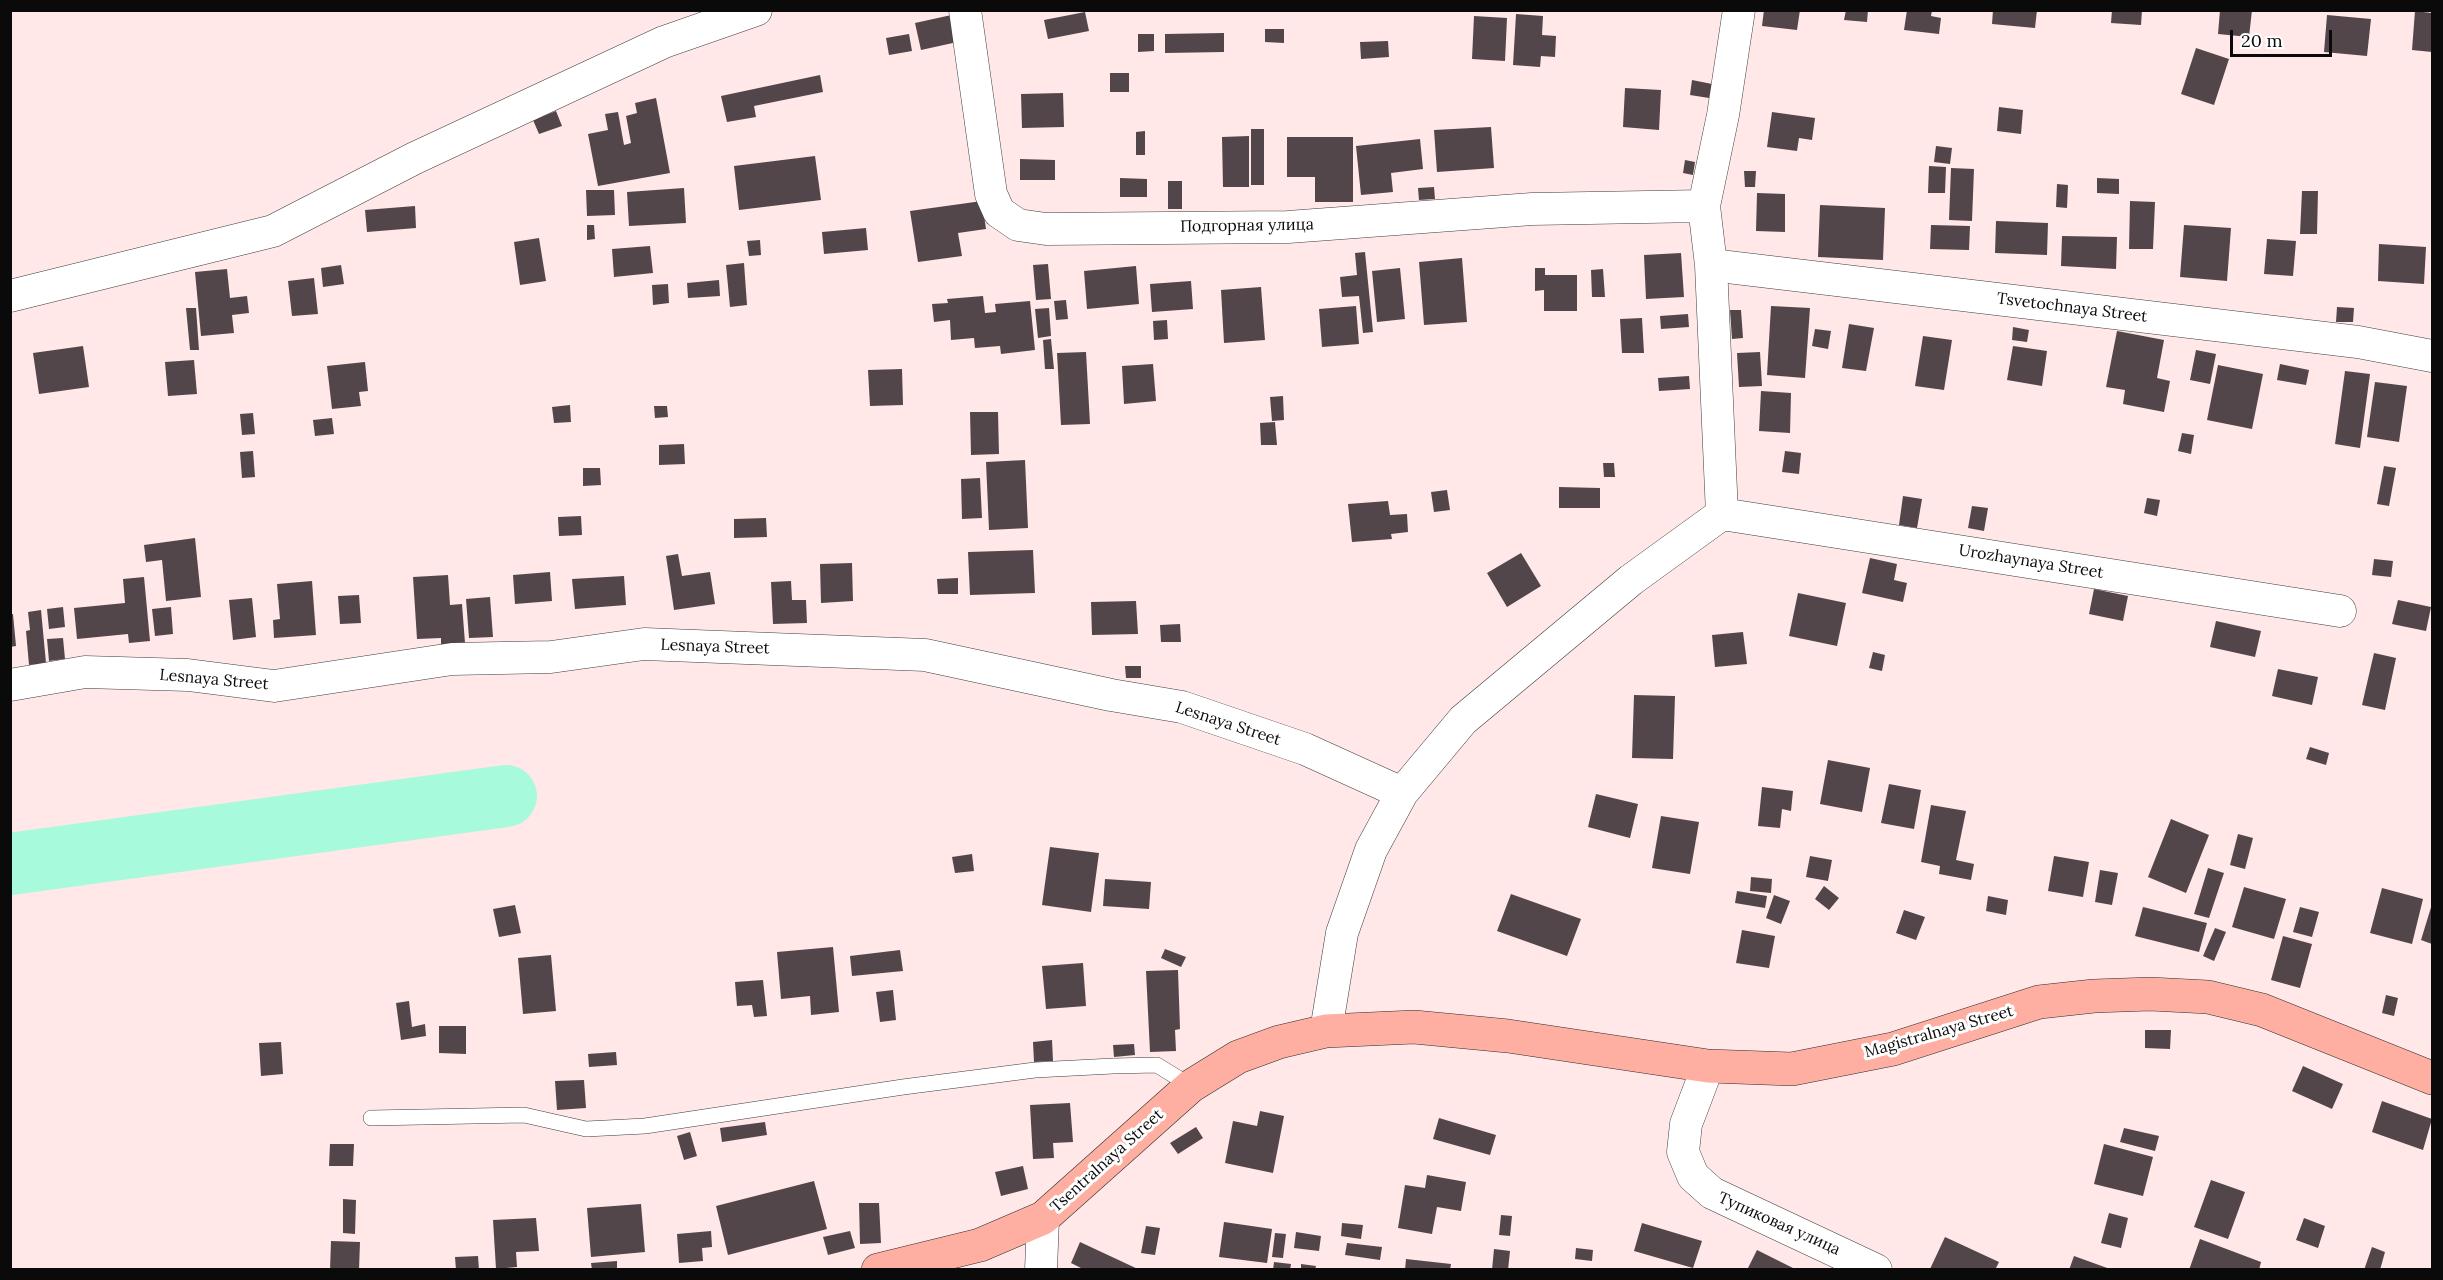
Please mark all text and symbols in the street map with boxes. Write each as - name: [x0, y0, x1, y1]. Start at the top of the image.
- scale bar: [2233, 18, 2335, 56]
- text: 20 m: [2241, 29, 2283, 52]
- street label: Подгорная улица: [1180, 215, 1314, 237]
- street label: Tsvetochnaya Street: [1996, 289, 2148, 327]
- street label: Urozhaynaya Street: [1957, 541, 2105, 583]
- street label: Lesnaya Street: [660, 635, 770, 659]
- street label: Lesnaya Street: [159, 666, 269, 694]
- street label: Lesnaya Street: [1173, 698, 1283, 750]
- street label: Magistralnaya Street: [1862, 1002, 2016, 1062]
- street label: Tsentralnaya Street: [1047, 1105, 1167, 1217]
- street label: Тупиковая улица: [1715, 1188, 1843, 1260]

